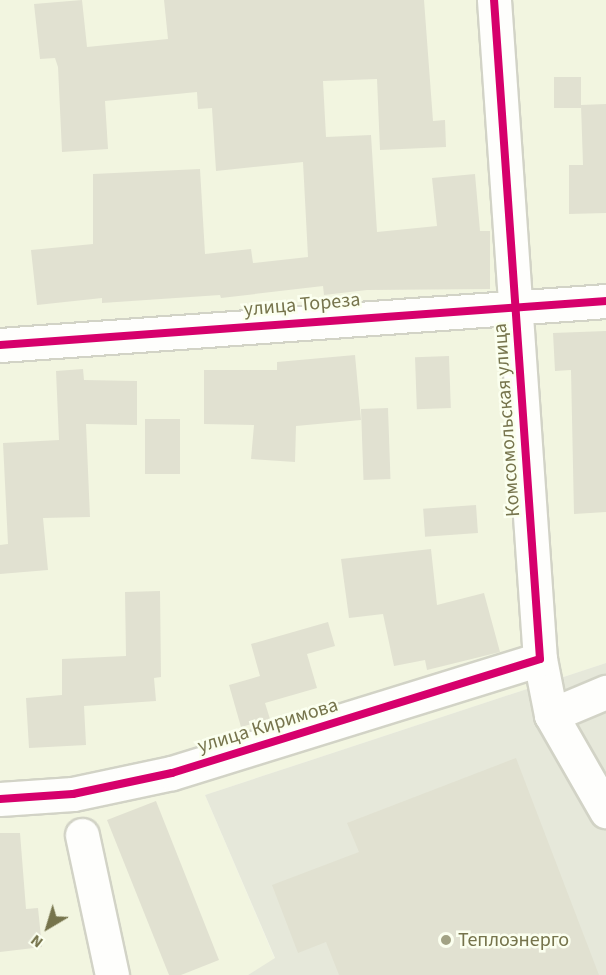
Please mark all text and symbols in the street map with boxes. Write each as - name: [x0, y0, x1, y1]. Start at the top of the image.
- street label: улица Тореза: [243, 288, 361, 322]
- street label: Комсомольская улица: [488, 322, 526, 518]
- street label: улица Киримова: [195, 693, 341, 759]
- north arrow: [18, 897, 78, 957]
- place label: Теплоэнерго: [458, 928, 569, 952]
- text: N: [26, 929, 48, 953]
- marker: Теплоэнерго: [439, 933, 453, 947]

